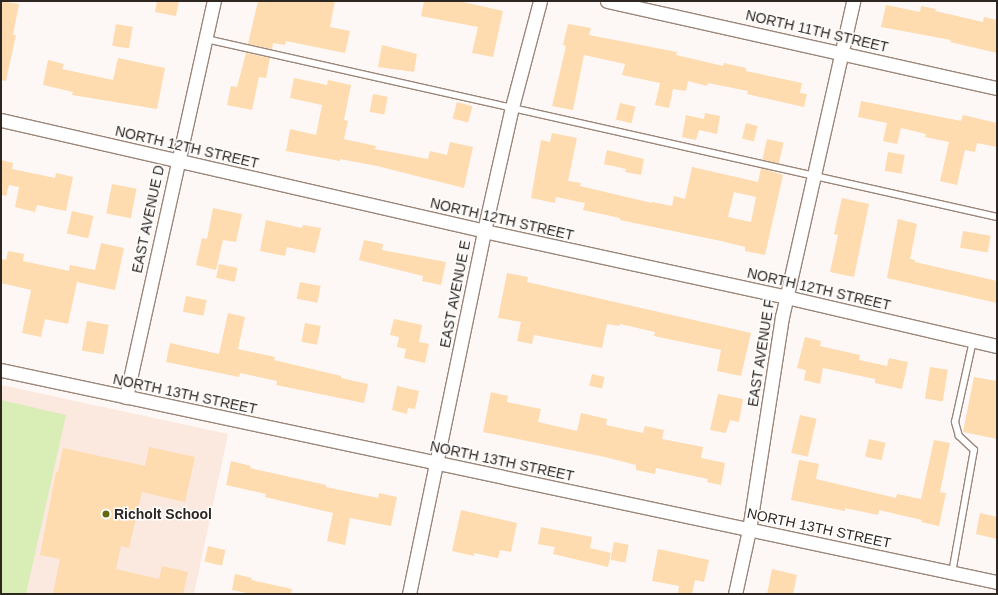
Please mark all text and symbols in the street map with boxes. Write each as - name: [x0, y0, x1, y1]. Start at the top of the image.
- street label: NORTH 11TH STREET: [744, 6, 890, 56]
- street label: NORTH 12TH STREET: [114, 122, 260, 172]
- street label: EAST AVENUE D: [128, 163, 168, 275]
- street label: NORTH 12TH STREET: [429, 194, 575, 244]
- street label: EAST AVENUE E: [436, 238, 474, 350]
- street label: NORTH 12TH STREET: [746, 264, 892, 314]
- street label: EAST AVENUE F: [744, 298, 778, 408]
- street label: NORTH 13TH STREET: [111, 371, 259, 417]
- street label: NORTH 13TH STREET: [428, 438, 576, 484]
- street label: NORTH 13TH STREET: [745, 505, 893, 551]
- place label: Richolt School: [114, 506, 212, 522]
- marker: Richolt School: [101, 509, 111, 519]

